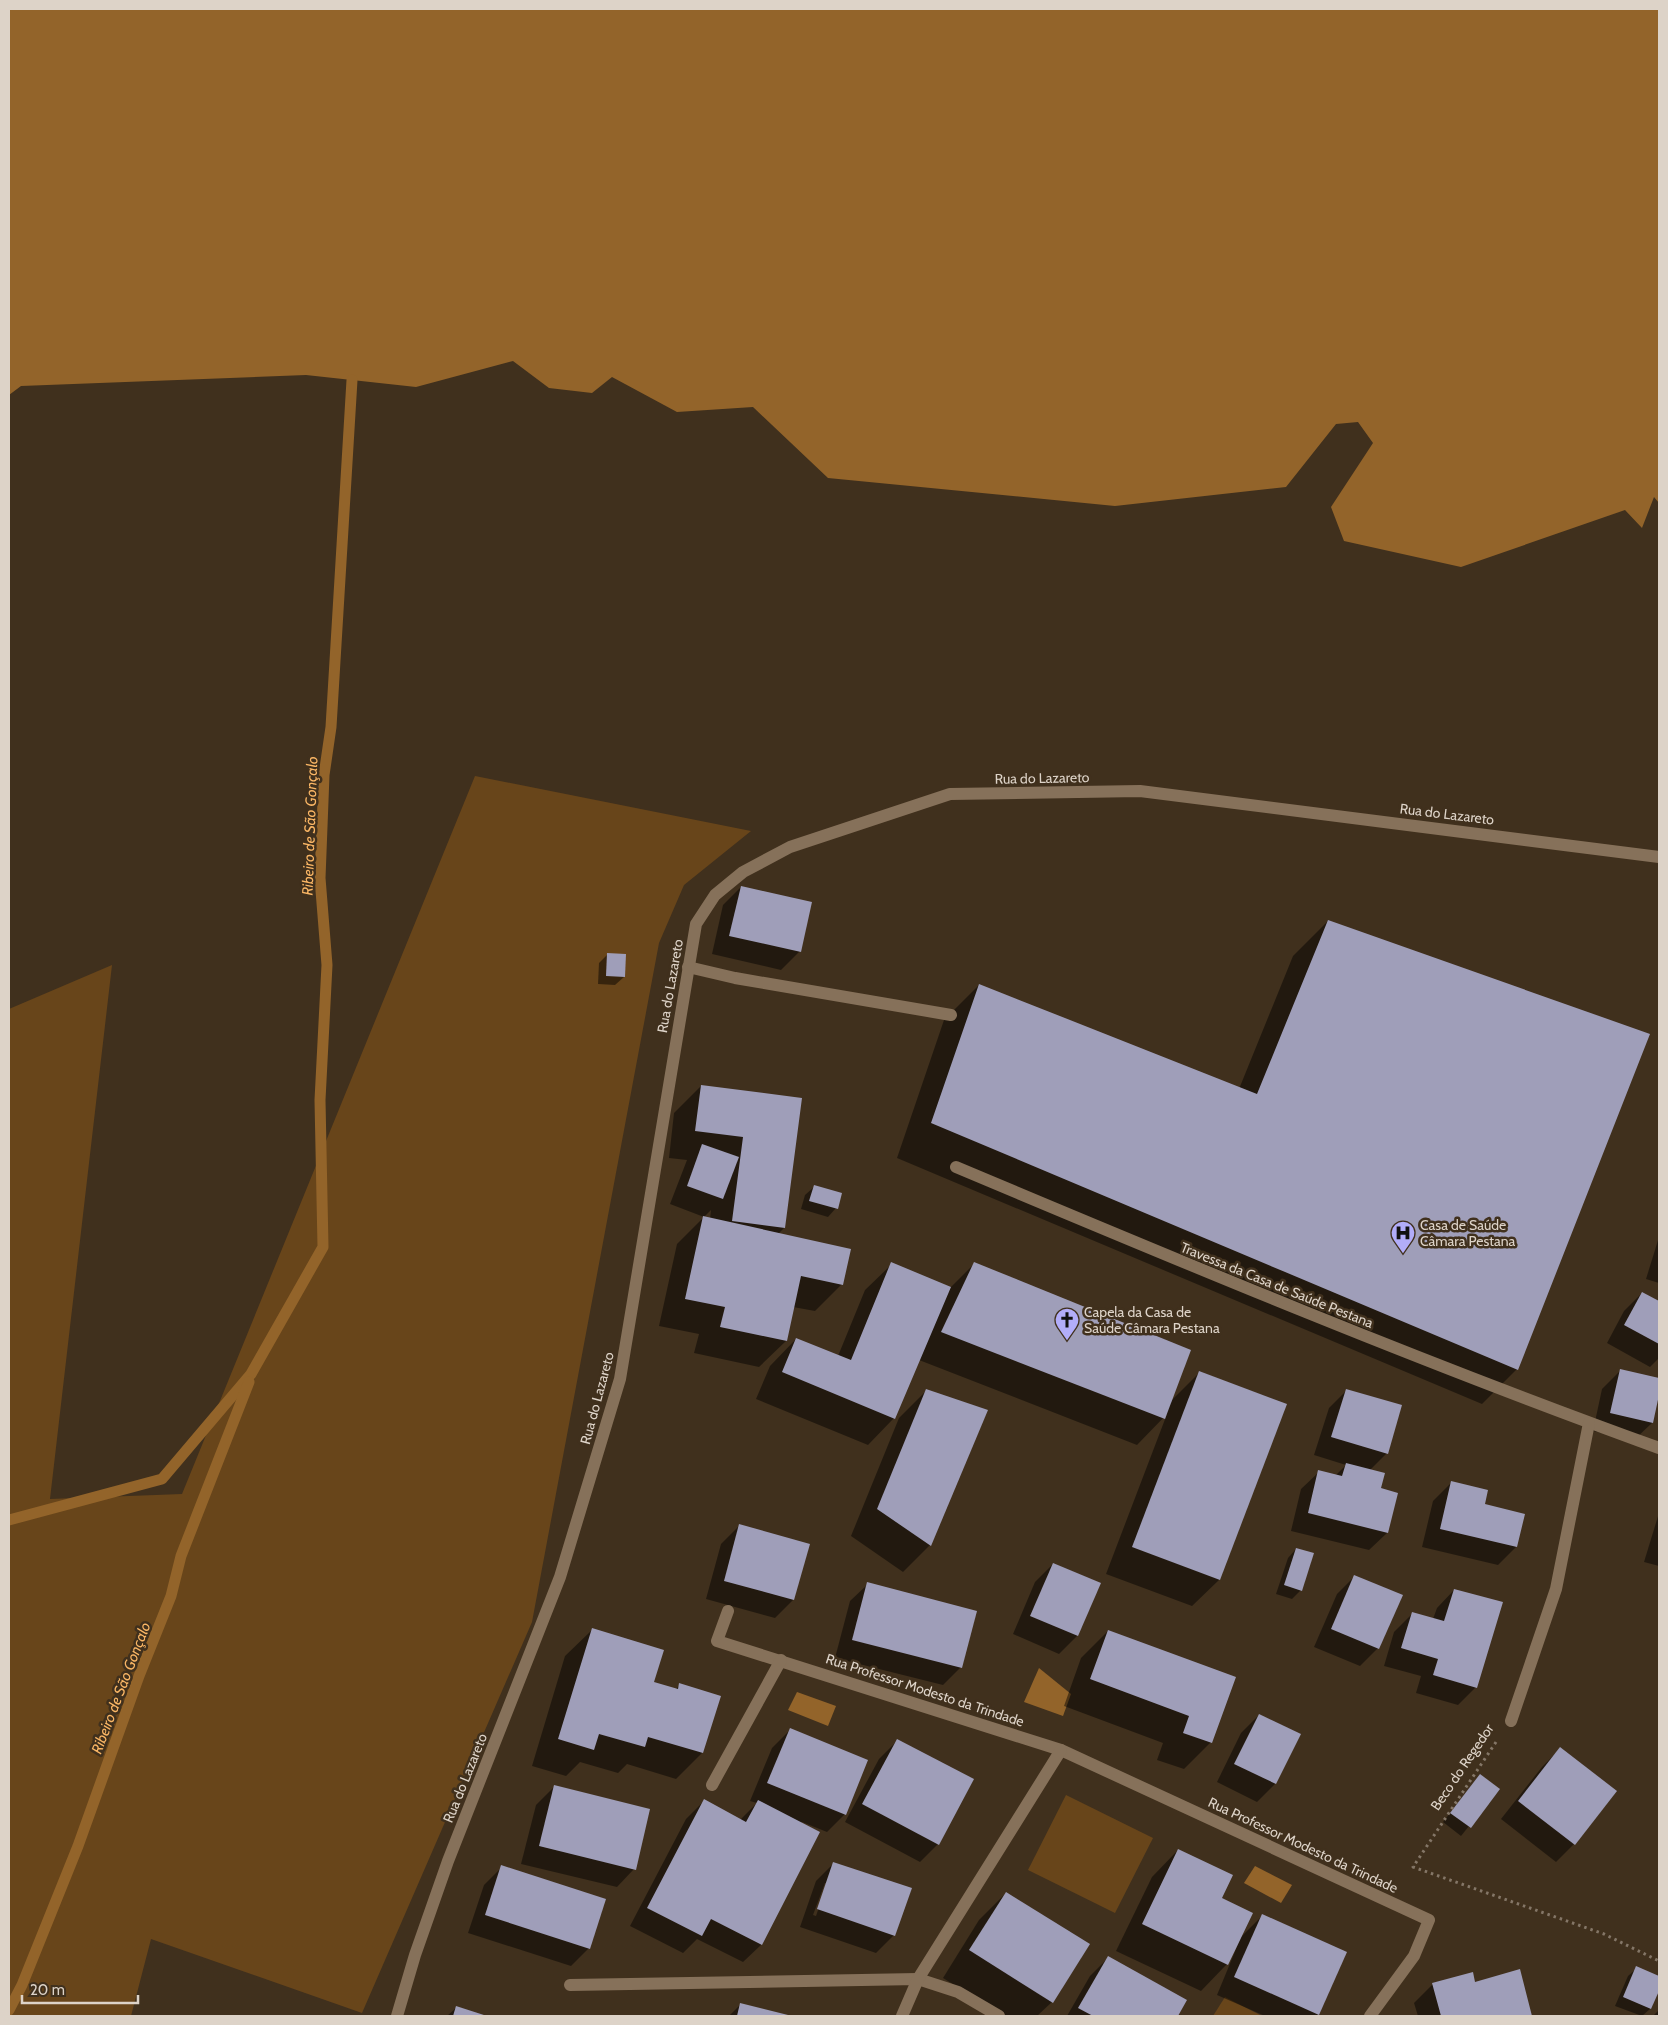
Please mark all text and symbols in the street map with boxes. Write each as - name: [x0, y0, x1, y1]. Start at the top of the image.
- water label: Ribeiro de São Gonçalo: [299, 756, 321, 896]
- street label: Rua do Lazareto: [994, 768, 1090, 788]
- street label: Rua do Lazareto: [1399, 799, 1495, 829]
- street label: Rua do Lazareto: [653, 937, 687, 1034]
- place label: Casa de Saúde Câmara Pestana: [1420, 1216, 1516, 1250]
- hospital icon: Casa de Saúde Câmara Pestana: [1390, 1220, 1416, 1254]
- street label: Travessa da Casa de Saúde Pestana: [1178, 1238, 1376, 1332]
- place label: Capela da Casa de Saúde Câmara Pestana: [1084, 1303, 1220, 1337]
- church icon: Capela da Casa de Saúde Câmara Pestana: [1054, 1307, 1080, 1341]
- street label: Rua do Lazareto: [576, 1350, 618, 1446]
- water label: Ribeiro de São Gonçalo: [88, 1619, 154, 1756]
- street label: Rua Professor Modesto da Trindade: [824, 1649, 1026, 1731]
- street label: Beco do Regedor: [1426, 1720, 1498, 1814]
- street label: Rua do Lazareto: [439, 1730, 491, 1825]
- street label: Rua Professor Modesto da Trindade: [1205, 1793, 1401, 1897]
- scale bar: [22, 1972, 139, 2004]
- text: 20 m: [30, 1981, 65, 1999]

